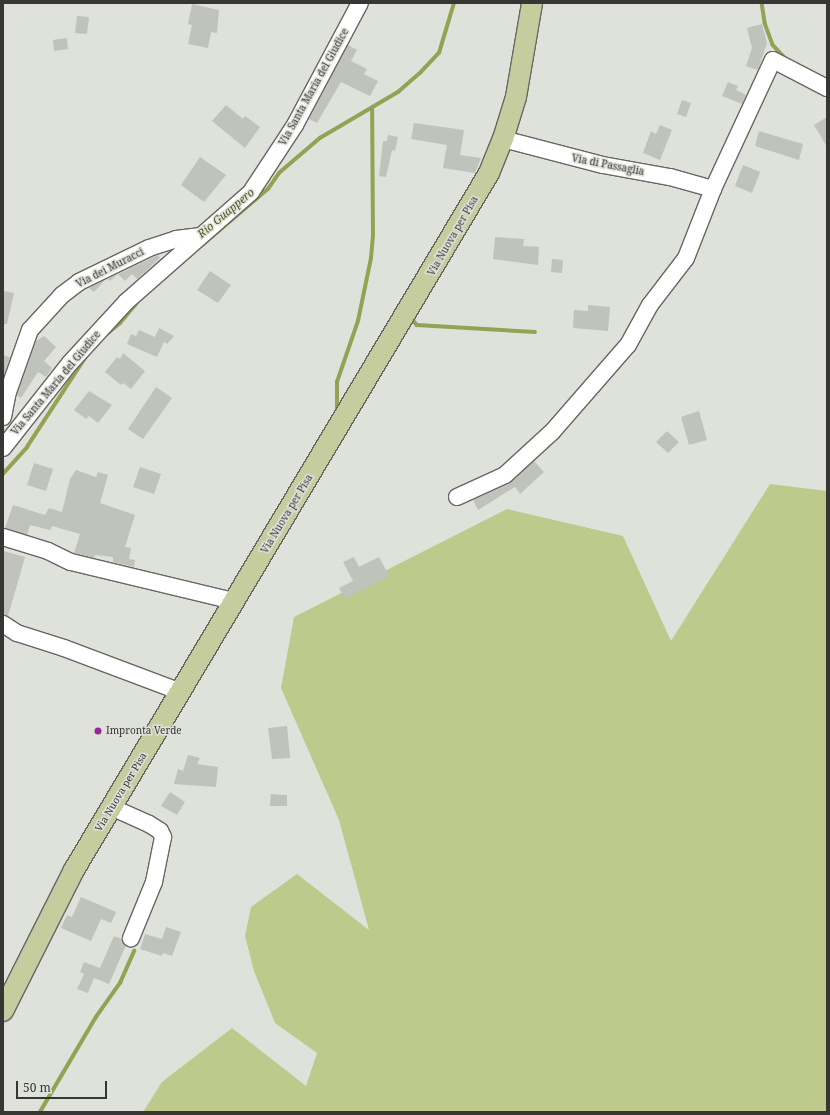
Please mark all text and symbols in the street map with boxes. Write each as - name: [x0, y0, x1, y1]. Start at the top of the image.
- street label: Via Santa Maria del Giudice: [277, 26, 351, 148]
- street label: Via di Passaglia: [571, 152, 645, 178]
- water label: Rio Guappero: [195, 185, 257, 241]
- street label: Via Nuova per Pisa: [425, 194, 481, 278]
- street label: Via dei Muracci: [74, 246, 146, 290]
- street label: Via Santa Maria del Giudice: [9, 329, 103, 437]
- street label: Via Nuova per Pisa: [259, 472, 315, 556]
- place label: Impronta Verde: [106, 725, 182, 737]
- marker: Impronta Verde: [93, 726, 103, 736]
- street label: Via Nuova per Pisa: [93, 750, 149, 834]
- scale bar: [18, 1073, 109, 1099]
- text: 50 m: [23, 1079, 51, 1096]

